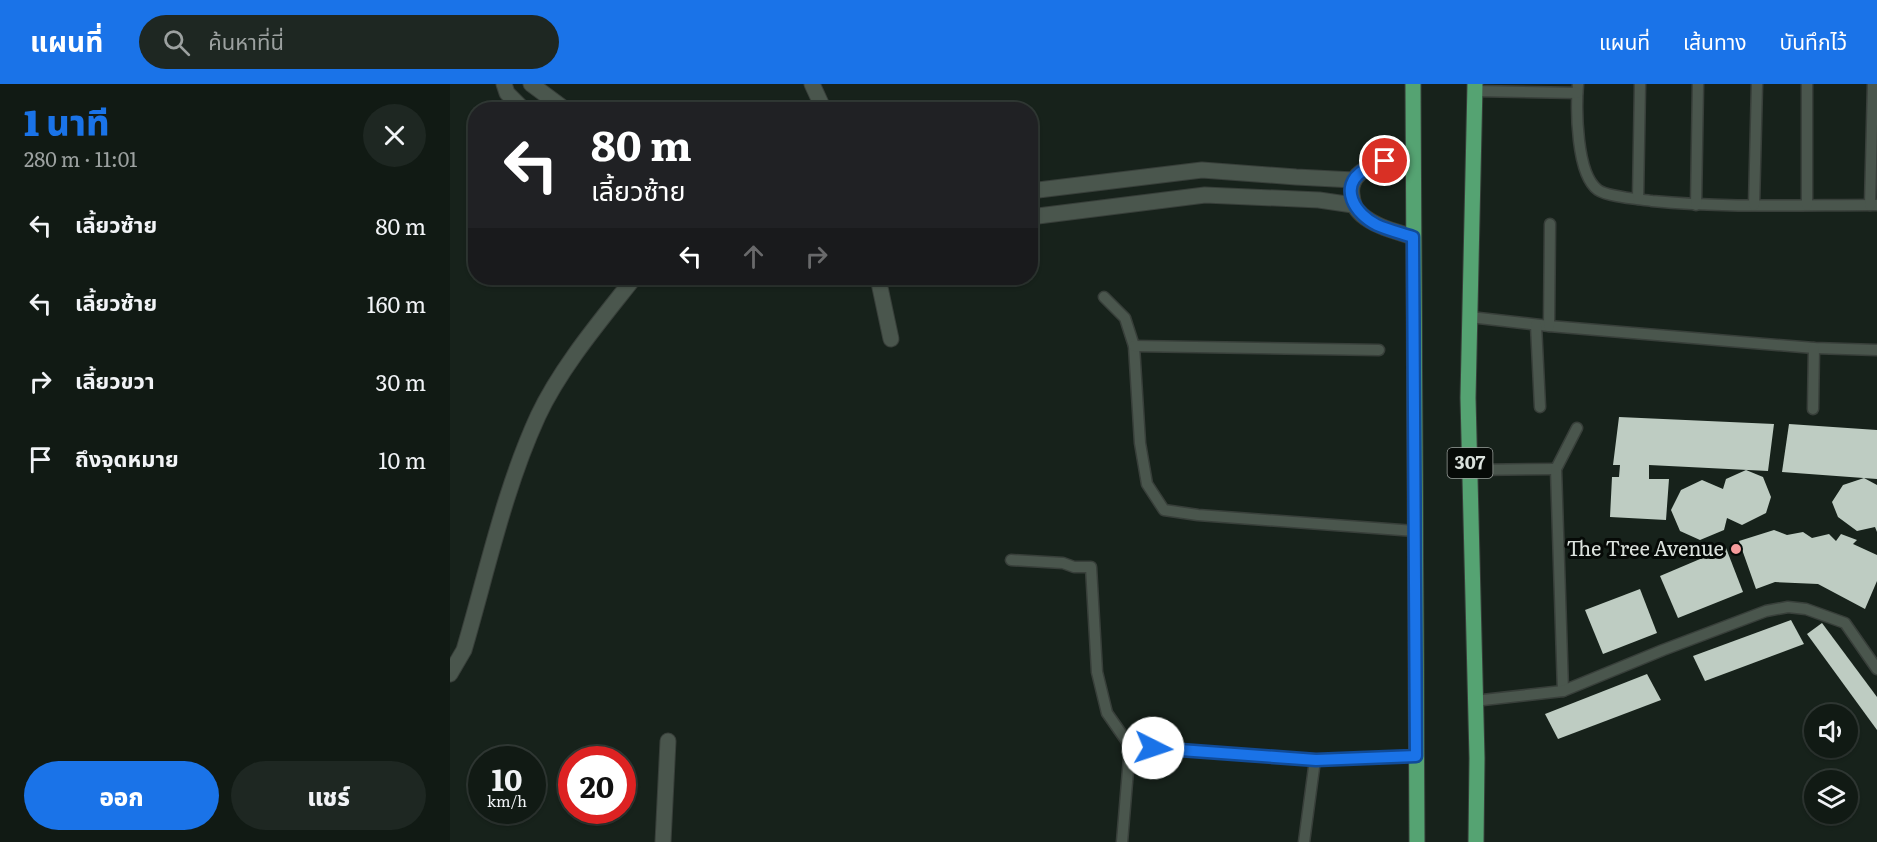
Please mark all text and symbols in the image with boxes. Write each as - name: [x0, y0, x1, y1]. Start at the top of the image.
- search box: [139, 15, 559, 69]
- text: แผนที่: [30, 19, 103, 61]
- text: ค้นหาที่นี่: [208, 24, 284, 57]
- text: แผนที่: [1599, 25, 1650, 56]
- text: เส้นทาง: [1683, 25, 1747, 56]
- text: บันทึกไว้: [1780, 25, 1847, 56]
- icon: search: [160, 26, 193, 59]
- text: 1 นาที: [24, 94, 109, 147]
- button: close: [363, 104, 426, 167]
- text: 80 m: [591, 112, 692, 174]
- icon: left: [492, 126, 570, 204]
- pin: [1359, 135, 1410, 186]
- text: 280 m · 11:01: [24, 143, 137, 173]
- icon: arrive: [1368, 144, 1401, 177]
- text: เลี้ยวซ้าย: [591, 169, 685, 209]
- text: เลี้ยวซ้าย: [75, 207, 157, 240]
- icon: left: [24, 209, 57, 242]
- text: 80 m: [375, 209, 426, 242]
- icon: left: [674, 240, 707, 273]
- icon: ahead: [737, 240, 770, 273]
- icon: right: [800, 240, 833, 273]
- text: เลี้ยวซ้าย: [75, 285, 157, 318]
- icon: left: [24, 287, 57, 320]
- text: 160 m: [367, 287, 426, 320]
- text: เลี้ยวขวา: [75, 363, 155, 396]
- icon: right: [24, 365, 57, 398]
- text: 30 m: [376, 365, 426, 398]
- text: ถึงจุดหมาย: [75, 441, 179, 474]
- icon: arrive: [24, 443, 57, 476]
- text: 10 m: [379, 443, 426, 476]
- road number: 307: [1448, 448, 1492, 478]
- place label: The Tree Avenue: [1567, 532, 1724, 562]
- marker: The Tree Avenue: [1729, 542, 1743, 556]
- map controls: [1804, 704, 1858, 824]
- button: sound: [1804, 704, 1858, 758]
- position arrow: [1121, 716, 1185, 780]
- speed limit sign: 20: [558, 746, 636, 824]
- text: 10: [492, 756, 522, 800]
- button: ออก: [24, 761, 219, 830]
- button: แชร์: [231, 761, 426, 830]
- button: layers: [1804, 770, 1858, 824]
- text: km/h: [487, 789, 527, 812]

